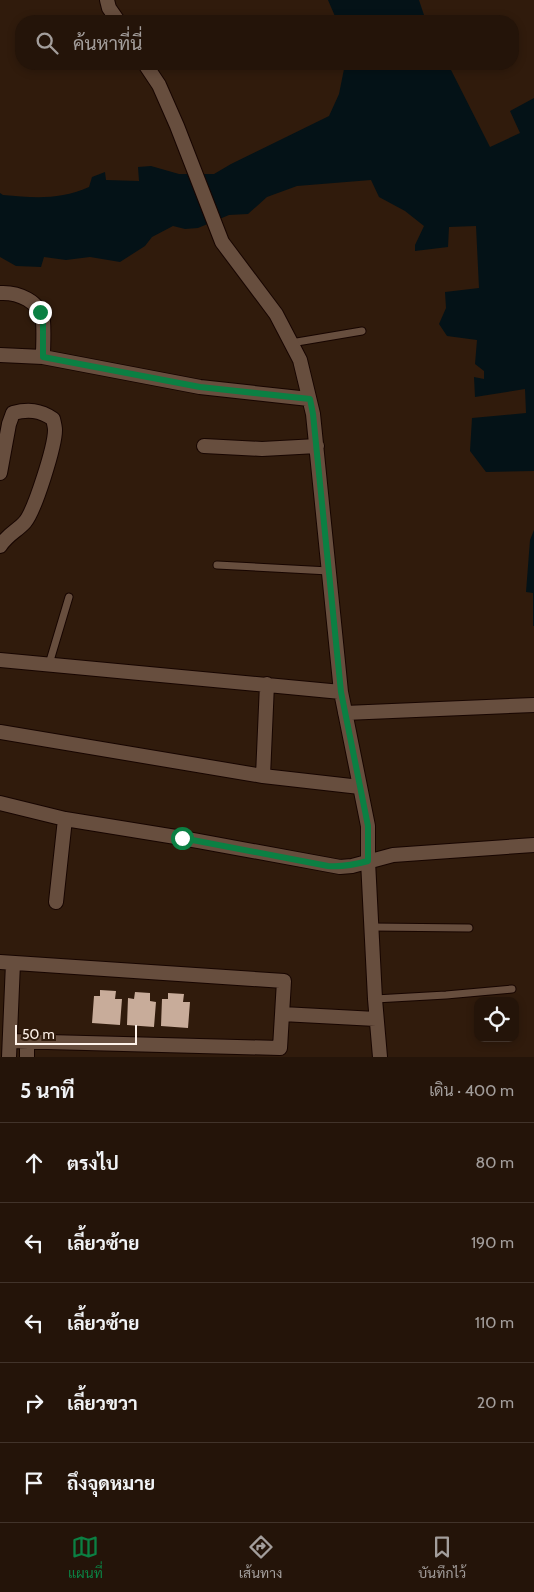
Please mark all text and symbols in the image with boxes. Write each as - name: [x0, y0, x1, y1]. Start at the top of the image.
- search box: [15, 15, 519, 70]
- icon: search: [33, 29, 61, 57]
- text: ค้นหาที่นี่: [73, 32, 142, 55]
- route end: [29, 301, 52, 324]
- route start: [171, 827, 194, 850]
- map controls: [474, 997, 519, 1042]
- button: locate: [474, 997, 519, 1042]
- scale bar: [15, 1022, 138, 1045]
- text: 50 m: [22, 1025, 55, 1043]
- text: 5 นาที: [20, 1078, 75, 1103]
- text: เดิน · 400 m: [429, 1081, 514, 1100]
- icon: ahead: [20, 1149, 48, 1177]
- text: ตรงไป: [67, 1152, 119, 1175]
- text: 80 m: [476, 1153, 514, 1172]
- icon: left: [20, 1229, 48, 1257]
- text: เลี้ยวซ้าย: [67, 1232, 139, 1255]
- text: 190 m: [471, 1233, 514, 1252]
- icon: left: [20, 1309, 48, 1337]
- text: เลี้ยวซ้าย: [67, 1312, 139, 1335]
- text: 110 m: [475, 1313, 514, 1332]
- icon: right: [20, 1389, 48, 1417]
- text: เลี้ยวขวา: [67, 1392, 138, 1415]
- text: 20 m: [477, 1393, 514, 1412]
- icon: arrive: [20, 1469, 48, 1497]
- text: ถึงจุดหมาย: [67, 1472, 155, 1495]
- tab: แผนที่: [68, 1533, 103, 1582]
- tab: เส้นทาง: [239, 1533, 282, 1582]
- tab: บันทึกไว้: [418, 1533, 466, 1582]

